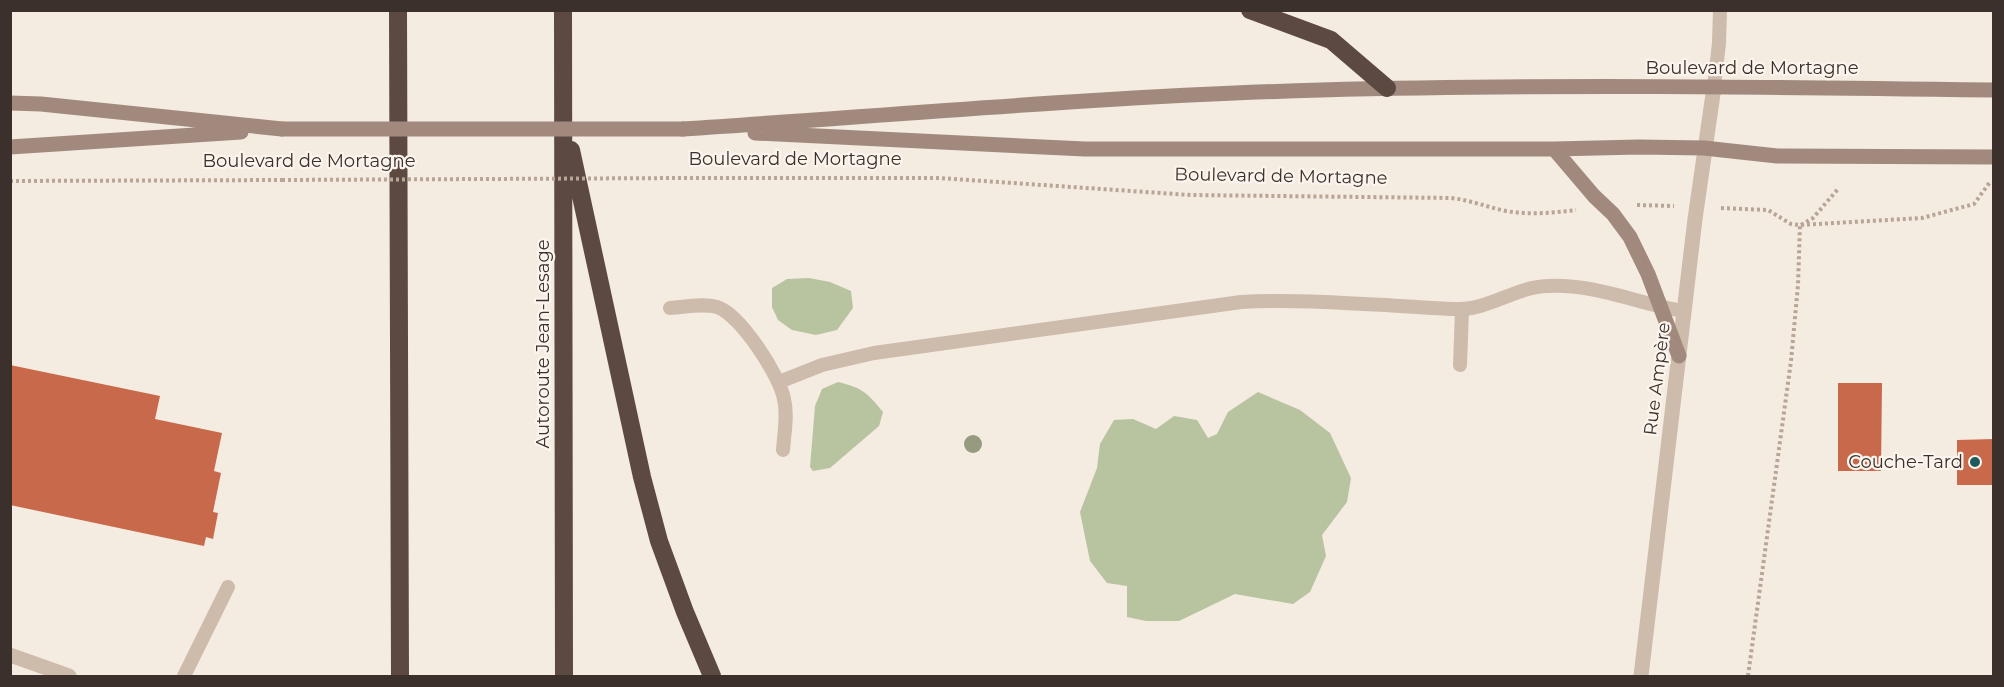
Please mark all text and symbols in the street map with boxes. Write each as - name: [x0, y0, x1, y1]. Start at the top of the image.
- street label: Boulevard de Mortagne: [1645, 57, 1859, 79]
- street label: Boulevard de Mortagne: [688, 148, 902, 170]
- street label: Boulevard de Mortagne: [202, 150, 416, 172]
- street label: Boulevard de Mortagne: [1174, 163, 1388, 189]
- street label: Autoroute Jean-Lesage: [532, 239, 554, 449]
- street label: Rue Ampère: [1639, 321, 1675, 437]
- place label: Couche-Tard: [1848, 451, 1963, 473]
- marker: Couche-Tard: [1968, 455, 1982, 469]

